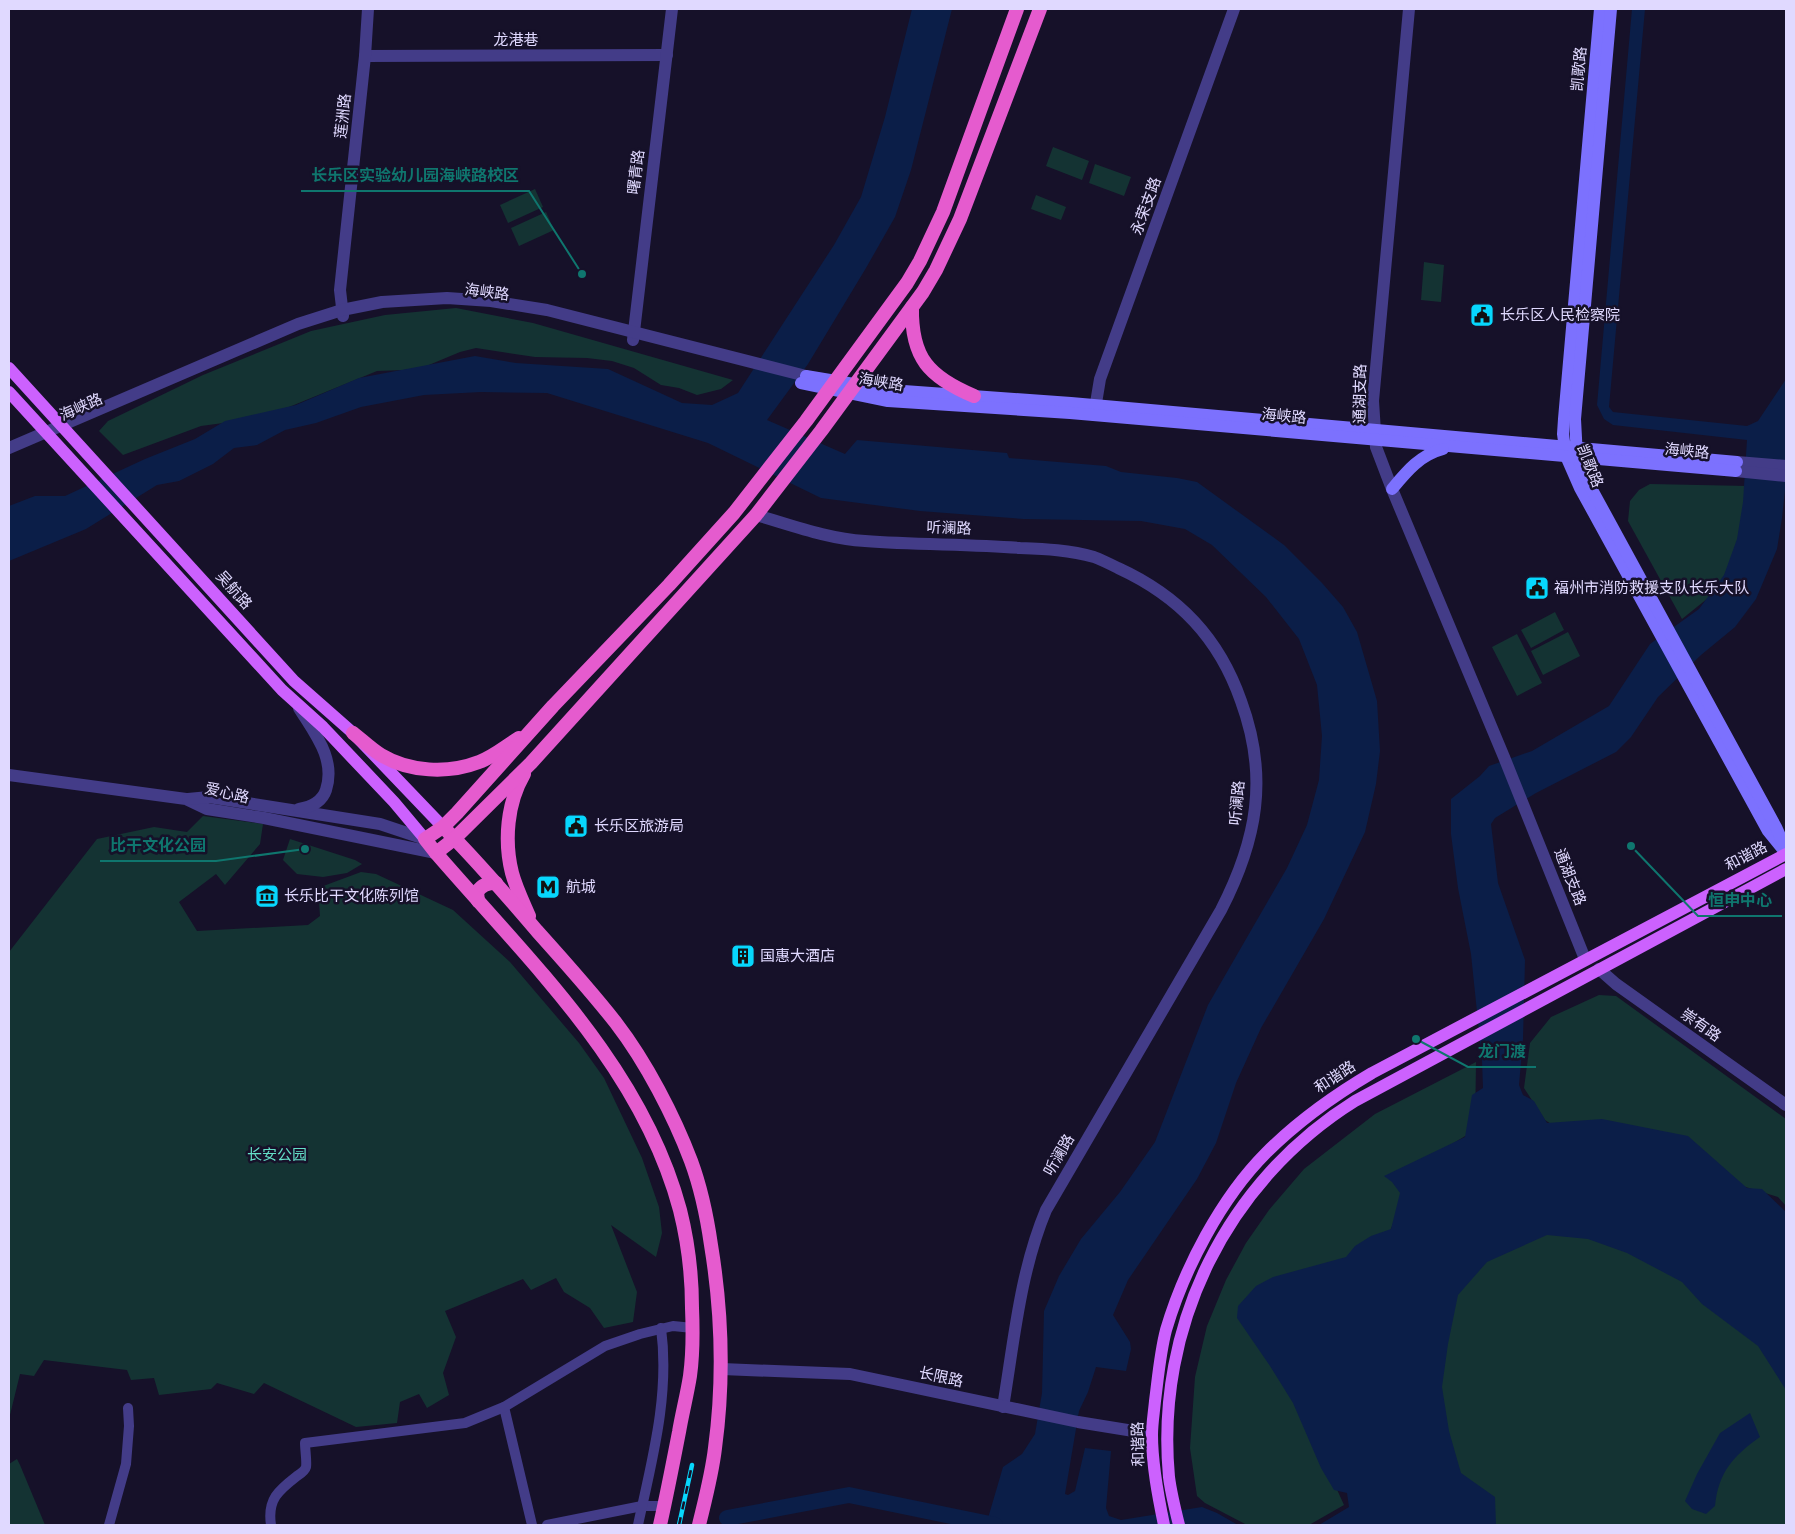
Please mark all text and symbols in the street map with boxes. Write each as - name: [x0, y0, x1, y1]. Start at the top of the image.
- street label: 龙港巷: [493, 29, 539, 49]
- street label: 凯歌路: [1566, 46, 1590, 92]
- street label: 莲洲路: [330, 92, 354, 139]
- street label: 曙青路: [622, 148, 648, 195]
- callout: 长乐区实验幼儿园海峡路校区: [301, 160, 529, 191]
- text: 长乐区实验幼儿园海峡路校区: [311, 164, 519, 186]
- street label: 永荣支路: [1125, 174, 1165, 237]
- street label: 海峡路: [464, 278, 511, 304]
- public building icon: 长乐区人民检察院: [1469, 302, 1495, 328]
- place label: 长乐区人民检察院: [1500, 304, 1620, 324]
- street label: 通湖支路: [1348, 364, 1370, 424]
- street label: 海峡路: [857, 368, 905, 394]
- street label: 海峡路: [56, 388, 105, 424]
- street label: 海峡路: [1261, 403, 1307, 427]
- street label: 海峡路: [1664, 438, 1710, 462]
- street label: 凯歌路: [1573, 441, 1609, 490]
- street label: 听澜路: [926, 516, 972, 538]
- street label: 吴航路: [212, 566, 257, 613]
- public building icon: 福州市消防救援支队长乐大队: [1524, 575, 1550, 601]
- place label: 福州市消防救援支队长乐大队: [1554, 577, 1749, 597]
- street label: 爱心路: [203, 777, 251, 807]
- street label: 听澜路: [1224, 780, 1248, 826]
- public building icon: 长乐区旅游局: [563, 813, 589, 839]
- place label: 长乐区旅游局: [594, 815, 684, 835]
- callout: 比干文化公园: [100, 830, 216, 861]
- text: 比干文化公园: [110, 834, 206, 856]
- street label: 和谐路: [1721, 836, 1770, 875]
- street label: 通湖支路: [1550, 845, 1591, 908]
- metro station icon: 航城: [535, 874, 561, 900]
- place label: 航城: [566, 876, 596, 896]
- museum icon: 长乐比干文化陈列馆: [254, 883, 280, 909]
- place label: 长乐比干文化陈列馆: [284, 885, 419, 905]
- callout: 恒申中心: [1698, 885, 1782, 916]
- text: 恒申中心: [1708, 889, 1772, 911]
- building icon: 国惠大酒店: [730, 943, 756, 969]
- place label: 国惠大酒店: [760, 945, 835, 965]
- street label: 崇有路: [1677, 1003, 1726, 1045]
- callout: 龙门渡: [1468, 1036, 1536, 1067]
- text: 龙门渡: [1478, 1040, 1526, 1062]
- street label: 和谐路: [1310, 1056, 1359, 1097]
- street label: 听澜路: [1038, 1130, 1078, 1179]
- park label: 长安公园: [247, 1144, 307, 1164]
- street label: 长限路: [917, 1362, 965, 1390]
- street label: 和谐路: [1127, 1421, 1147, 1467]

